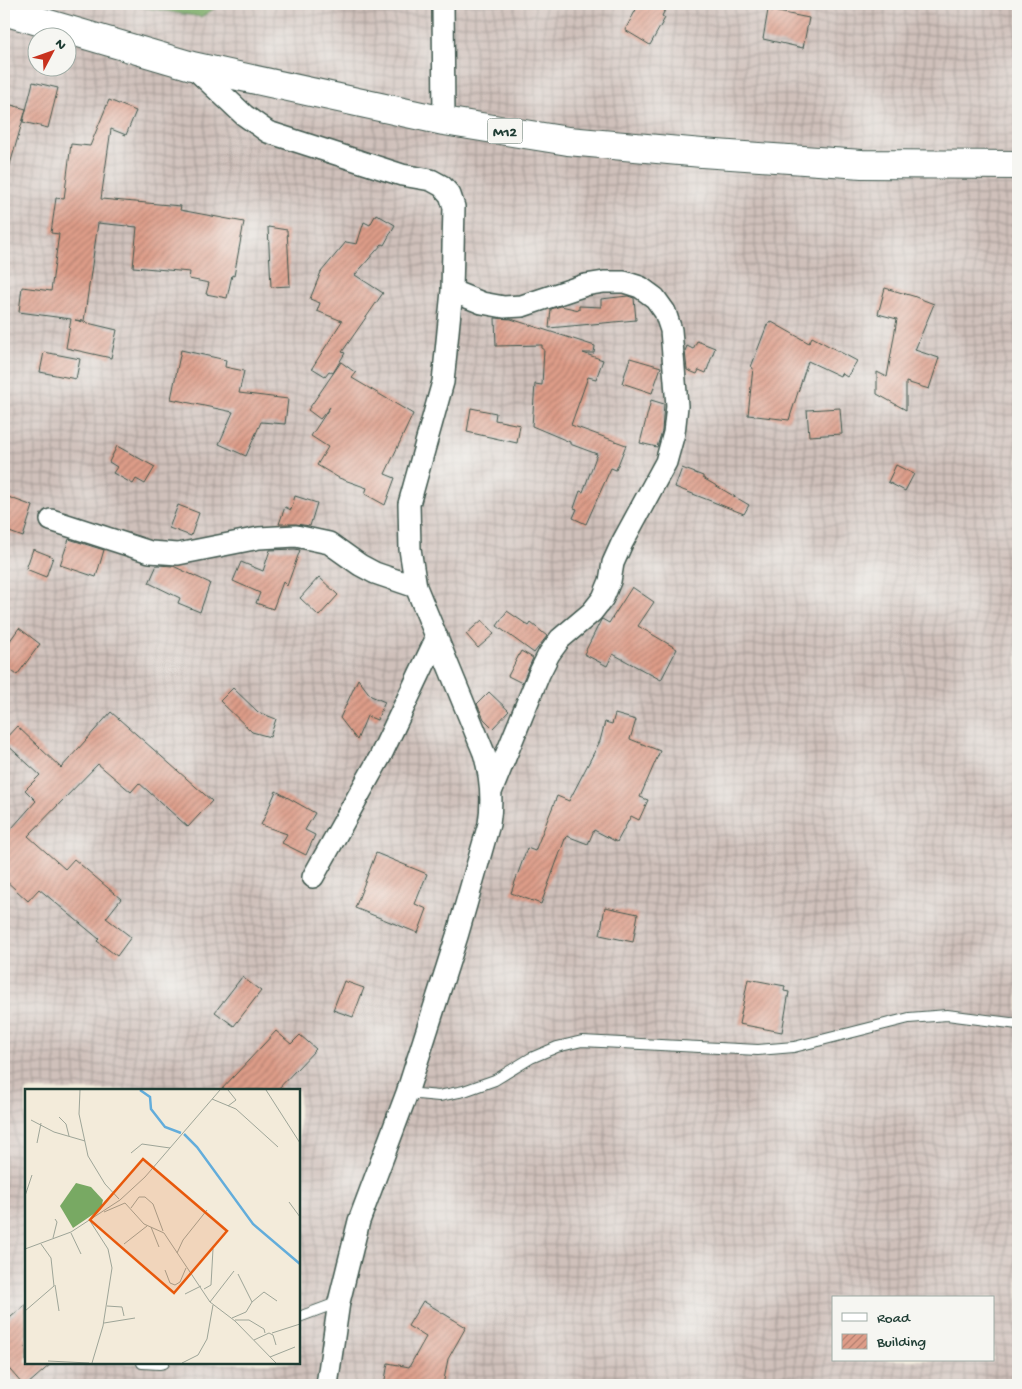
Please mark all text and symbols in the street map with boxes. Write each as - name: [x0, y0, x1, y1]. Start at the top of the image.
- north arrow: [28, 28, 78, 78]
- text: N: [51, 36, 69, 54]
- road number: M12: [488, 118, 522, 144]
- inset map: [25, 1089, 300, 1364]
- legend: [832, 1296, 994, 1362]
- text: Road: [877, 1310, 911, 1328]
- text: Building: [876, 1334, 926, 1352]

